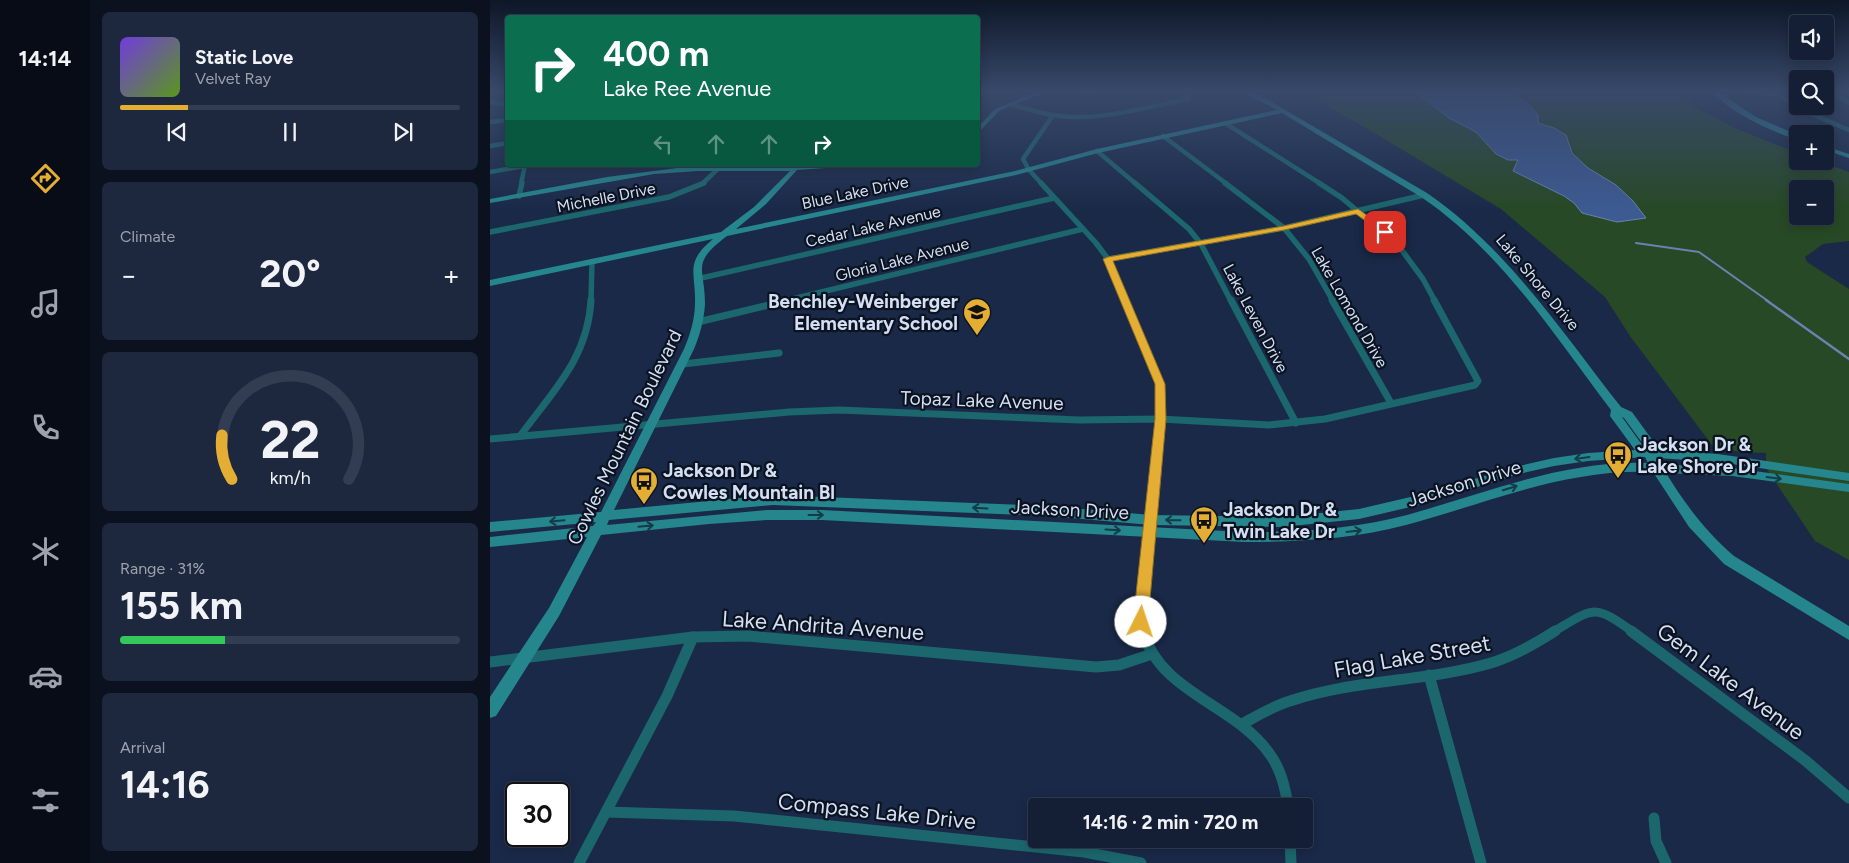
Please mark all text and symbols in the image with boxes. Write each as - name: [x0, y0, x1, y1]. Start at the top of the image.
- map controls: [1789, 15, 1834, 225]
- button: sound: [1789, 15, 1834, 60]
- text: 400 m: [603, 33, 709, 75]
- icon: right: [520, 35, 585, 100]
- text: 14:14: [18, 45, 72, 72]
- text: Static Love: [195, 46, 293, 69]
- text: Velvet Ray: [195, 69, 271, 88]
- button: search: [1789, 70, 1834, 115]
- text: Lake Ree Avenue: [603, 75, 771, 102]
- icon: previous: [163, 118, 191, 146]
- icon: pause: [276, 118, 304, 146]
- icon: next: [389, 118, 417, 146]
- button: +: [1789, 125, 1834, 170]
- icon: left: [649, 130, 677, 158]
- icon: ahead: [702, 130, 730, 158]
- icon: ahead: [755, 130, 783, 158]
- icon: right: [808, 130, 836, 158]
- icon: directions: [28, 161, 63, 196]
- street label: Blue Lake Drive: [800, 172, 910, 213]
- street label: Michelle Drive: [555, 179, 657, 216]
- button: −: [1789, 180, 1834, 225]
- street label: Cedar Lake Avenue: [804, 202, 943, 251]
- pin: [1364, 211, 1406, 253]
- icon: arrive: [1371, 218, 1399, 246]
- text: Climate: [120, 227, 175, 246]
- street label: Lake Shore Drive: [1492, 230, 1584, 335]
- street label: Gloria Lake Avenue: [833, 234, 971, 285]
- street label: Lake Lomond Drive: [1307, 243, 1392, 371]
- text: 20°: [260, 251, 321, 297]
- text: −: [120, 258, 137, 292]
- text: +: [443, 258, 460, 292]
- street label: Lake Leven Drive: [1219, 261, 1292, 376]
- icon: music: [28, 286, 63, 321]
- place label: Benchley-Weinberger Elementary School: [768, 290, 958, 335]
- school or university icon: Benchley-Weinberger Elementary School: [962, 297, 992, 336]
- street label: Cowles Mountain Boulevard: [562, 326, 687, 549]
- street label: Topaz Lake Avenue: [900, 386, 1064, 415]
- text: 22: [260, 409, 320, 471]
- icon: phone: [28, 410, 63, 445]
- place label: Jackson Dr & Lake Shore Dr: [1637, 433, 1758, 478]
- bus stop icon: Jackson Dr & Lake Shore Dr: [1603, 440, 1633, 479]
- one-way arrow: [1574, 453, 1590, 463]
- street label: Jackson Drive: [1404, 455, 1524, 512]
- place label: Jackson Dr & Cowles Mountain Bl: [663, 459, 835, 504]
- bus stop icon: Jackson Dr & Cowles Mountain Bl: [629, 466, 659, 505]
- text: km/h: [270, 467, 310, 488]
- one-way arrow: [1766, 473, 1782, 483]
- one-way arrow: [1502, 482, 1518, 492]
- street label: Jackson Drive: [1010, 495, 1130, 524]
- place label: Jackson Dr & Twin Lake Dr: [1223, 498, 1337, 543]
- one-way arrow: [972, 504, 988, 513]
- bus stop icon: Jackson Dr & Twin Lake Dr: [1189, 505, 1219, 544]
- one-way arrow: [807, 510, 823, 520]
- one-way arrow: [1166, 515, 1182, 525]
- one-way arrow: [549, 516, 565, 525]
- one-way arrow: [638, 521, 654, 531]
- one-way arrow: [1105, 525, 1121, 534]
- one-way arrow: [1345, 526, 1361, 536]
- icon: climate: [28, 534, 63, 569]
- text: Range · 31%: [120, 559, 205, 578]
- text: 155 km: [120, 583, 243, 629]
- position arrow: [1114, 595, 1166, 647]
- street label: Lake Andrita Avenue: [721, 605, 925, 646]
- street label: Gem Lake Avenue: [1652, 617, 1810, 746]
- street label: Flag Lake Street: [1332, 629, 1492, 684]
- icon: car: [28, 659, 63, 694]
- text: Arrival: [120, 738, 165, 757]
- text: 14:16: [120, 762, 210, 808]
- speed limit sign: 30: [505, 782, 570, 847]
- icon: filters: [28, 783, 63, 818]
- street label: Compass Lake Drive: [777, 788, 977, 835]
- text: 14:16 · 2 min · 720 m: [1083, 811, 1258, 834]

